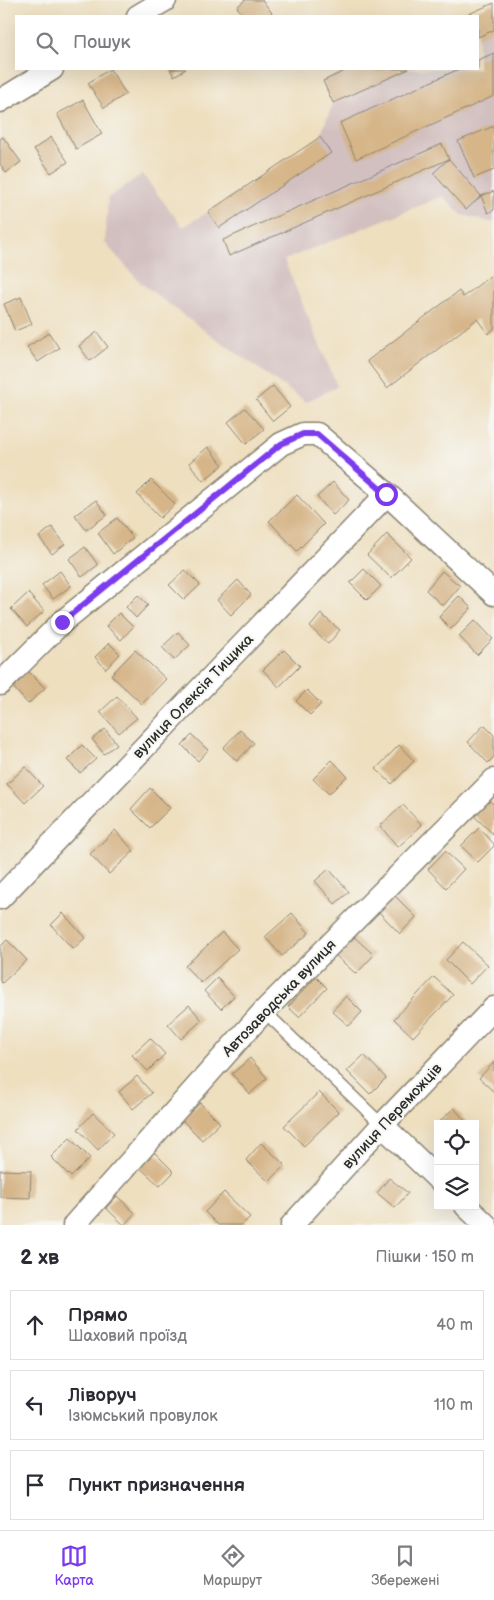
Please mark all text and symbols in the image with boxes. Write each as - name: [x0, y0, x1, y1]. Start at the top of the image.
- search box: [15, 15, 479, 70]
- icon: search: [33, 29, 61, 57]
- text: Пошук: [73, 31, 131, 54]
- route start: [375, 483, 398, 506]
- route end: [51, 611, 74, 634]
- street label: вулиця Олексія Тищика: [129, 630, 258, 763]
- street label: Автозаводська вулиця: [218, 936, 340, 1062]
- street label: вулиця Переможців: [339, 1059, 446, 1173]
- map controls: [434, 1120, 479, 1210]
- button: locate: [434, 1120, 479, 1165]
- button: layers: [434, 1165, 479, 1210]
- text: 2 хв: [20, 1245, 59, 1270]
- text: Пішки · 150 m: [376, 1248, 474, 1267]
- text: Прямо: [68, 1304, 128, 1327]
- icon: ahead: [21, 1311, 49, 1339]
- text: 40 m: [436, 1316, 473, 1335]
- text: Шаховий проїзд: [68, 1327, 187, 1346]
- text: Ліворуч: [68, 1384, 137, 1407]
- icon: left: [21, 1391, 49, 1419]
- text: 110 m: [434, 1396, 473, 1415]
- text: Ізюмський провулок: [68, 1407, 218, 1426]
- icon: arrive: [21, 1471, 49, 1499]
- text: Пункт призначення: [68, 1474, 245, 1497]
- tab: Карта: [54, 1542, 94, 1589]
- tab: Маршрут: [203, 1542, 262, 1589]
- tab: Збережені: [371, 1542, 440, 1589]

